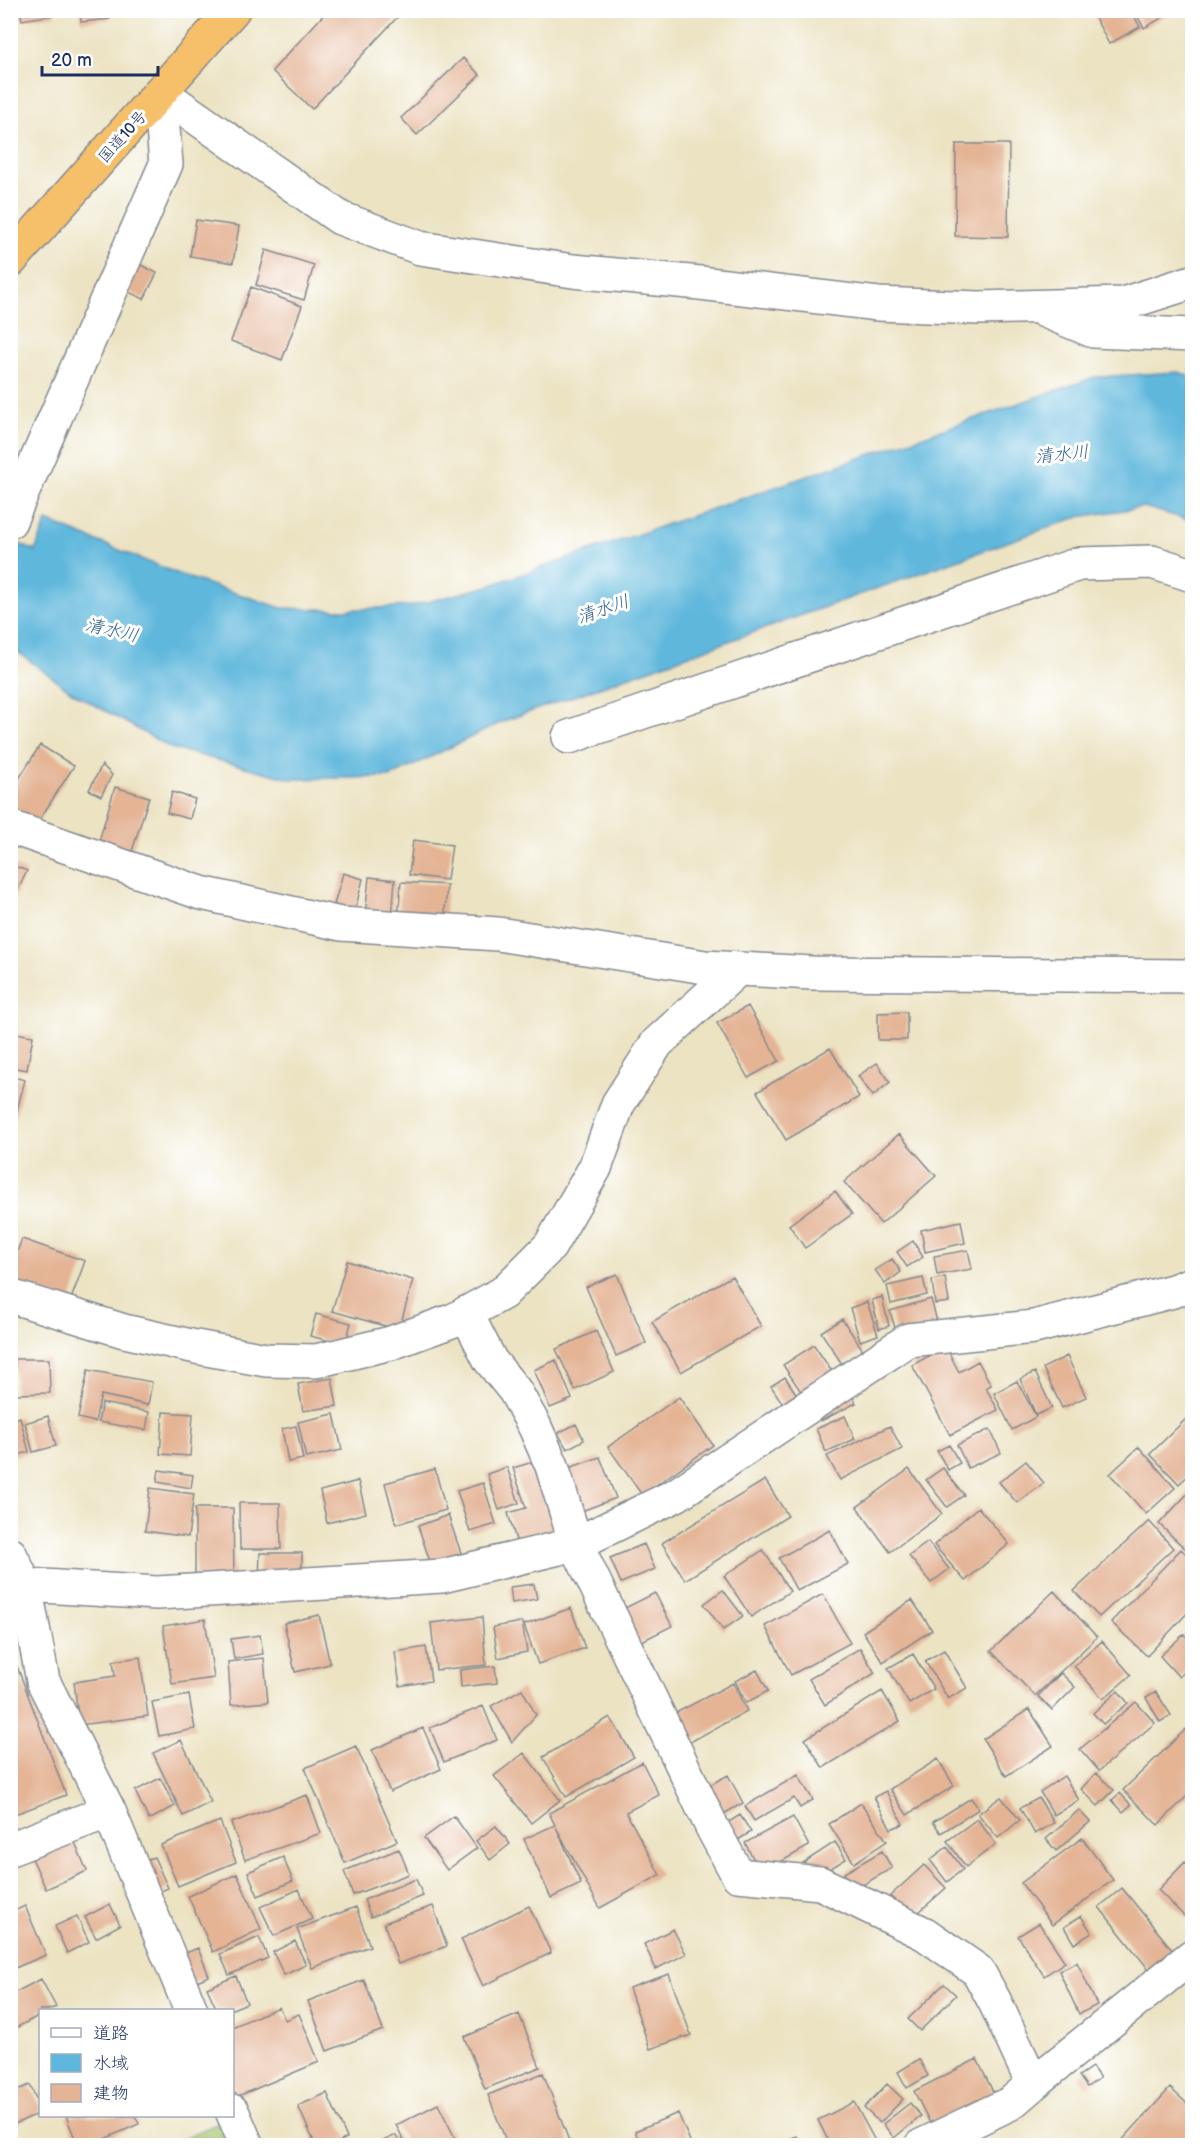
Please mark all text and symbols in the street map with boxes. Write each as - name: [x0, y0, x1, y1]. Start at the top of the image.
- scale bar: [42, 39, 158, 77]
- text: 20 m: [51, 50, 92, 71]
- street label: 国道10号: [95, 107, 151, 167]
- water label: 清水川: [1034, 441, 1090, 468]
- water label: 清水川: [574, 591, 632, 628]
- water label: 清水川: [83, 614, 141, 647]
- legend: [39, 2009, 234, 2117]
- text: 道路: [93, 2023, 129, 2044]
- text: 水域: [93, 2053, 129, 2074]
- text: 建物: [93, 2083, 129, 2104]

